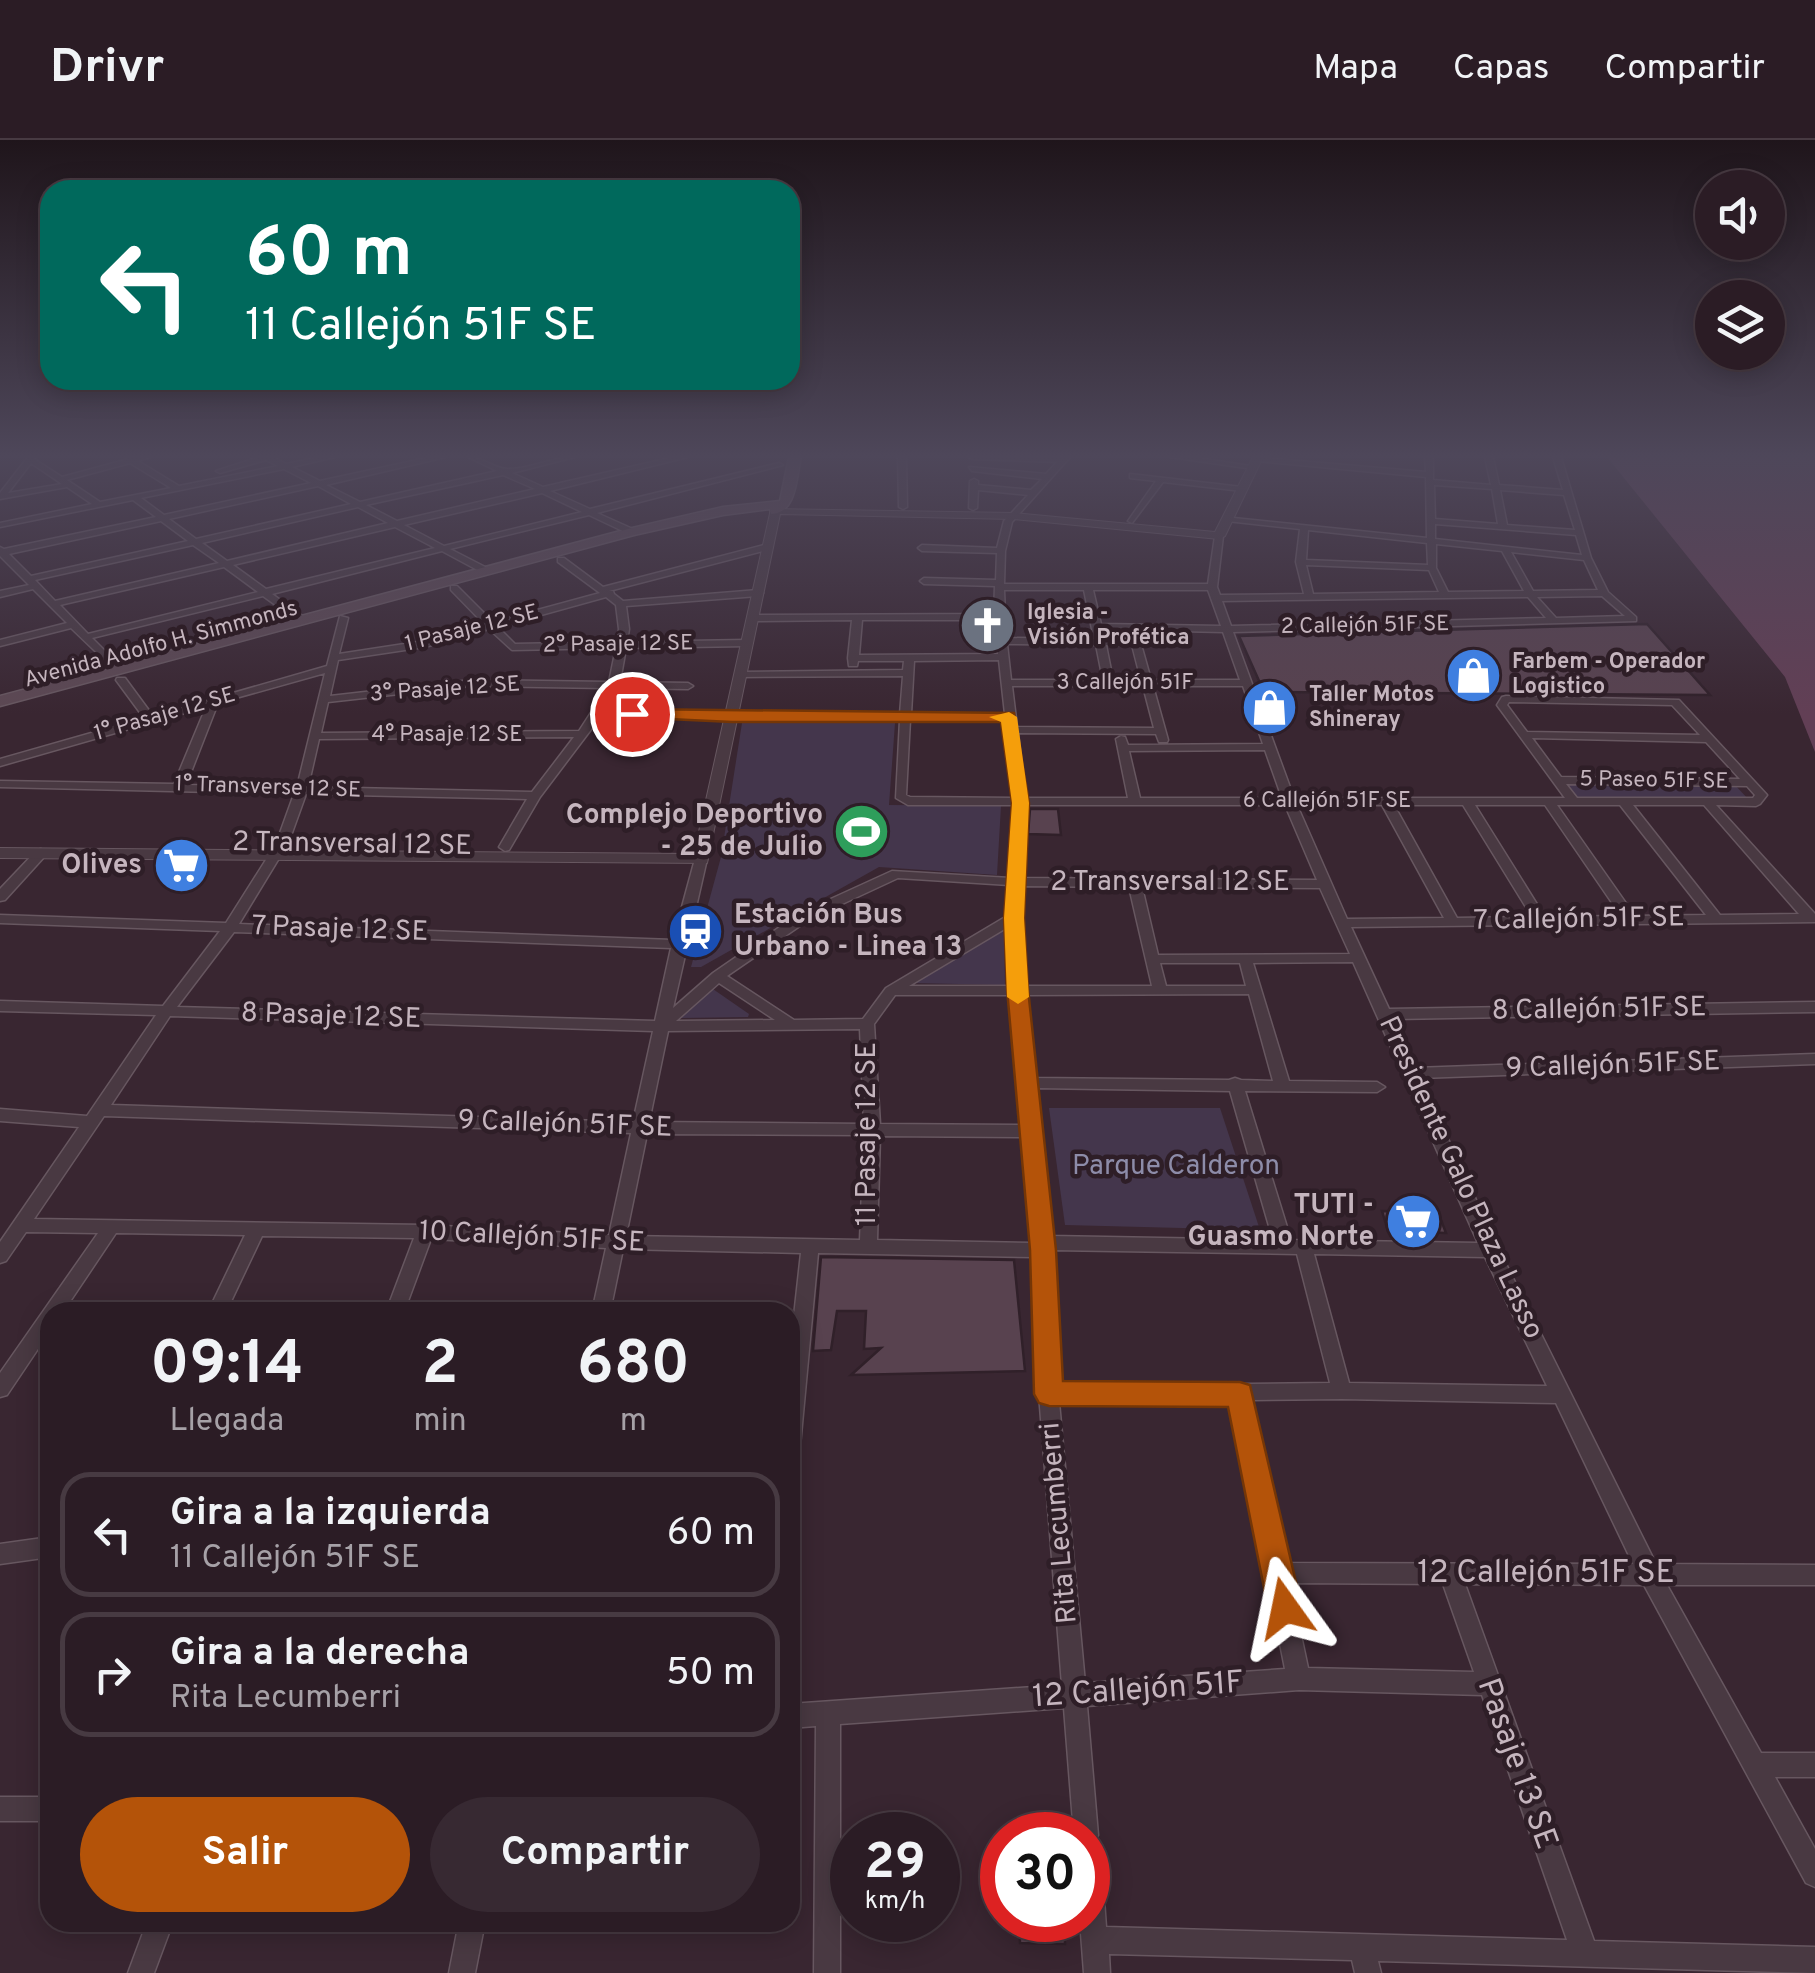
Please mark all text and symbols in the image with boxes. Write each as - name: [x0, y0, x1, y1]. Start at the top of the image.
- text: Drivr: [50, 39, 164, 99]
- text: Mapa: [1313, 47, 1398, 91]
- text: Capas: [1453, 47, 1549, 91]
- text: Compartir: [1604, 47, 1765, 91]
- map controls: [1695, 170, 1785, 370]
- button: sound: [1695, 170, 1785, 260]
- text: 60 m: [245, 212, 413, 301]
- icon: left: [80, 220, 210, 350]
- button: layers: [1695, 280, 1785, 370]
- text: 11 Callejón 51F SE: [245, 299, 597, 356]
- street label: Avenida Adolfo H. Simmonds: [21, 595, 301, 695]
- church icon: Iglesia - Visión Profética: [958, 596, 1018, 656]
- street label: 1 Pasaje 12 SE: [403, 599, 541, 659]
- place label: Iglesia - Visión Profética: [1027, 600, 1189, 652]
- street label: 2 Callejón 51F SE: [1280, 611, 1450, 641]
- street label: 2° Pasaje 12 SE: [542, 630, 694, 660]
- shop icon: Farbem - Operador Logistico: [1443, 645, 1503, 705]
- place label: Farbem - Operador Logistico: [1512, 649, 1705, 701]
- street label: 3 Callejón 51F: [1056, 670, 1194, 697]
- street label: 3° Pasaje 12 SE: [369, 671, 521, 709]
- pin: [590, 672, 675, 757]
- shop icon: Taller Motos Shineray: [1240, 678, 1300, 738]
- street label: 1° Pasaje 12 SE: [91, 682, 239, 748]
- place label: Taller Motos Shineray: [1309, 682, 1435, 734]
- icon: arrive: [605, 687, 660, 742]
- street label: 4° Pasaje 12 SE: [372, 722, 522, 749]
- street label: 5 Paseo 51F SE: [1579, 766, 1729, 796]
- street label: 1° Transverse 12 SE: [174, 771, 362, 805]
- street label: 6 Callejón 51F SE: [1243, 788, 1411, 815]
- place label: Complejo Deportivo - 25 de Julio: [566, 798, 823, 866]
- sports icon: Complejo Deportivo - 25 de Julio: [832, 802, 892, 862]
- street label: 2 Transversal 12 SE: [232, 825, 472, 865]
- supermarket icon: Olives: [151, 836, 211, 896]
- place label: Olives: [61, 848, 142, 884]
- street label: 2 Transversal 12 SE: [1050, 865, 1290, 901]
- place label: Estación Bus Urbano - Linea 13: [734, 898, 962, 966]
- street label: 7 Callejón 51F SE: [1473, 900, 1685, 940]
- station icon: Estación Bus Urbano - Linea 13: [665, 902, 725, 962]
- street label: 7 Pasaje 12 SE: [251, 909, 429, 951]
- street label: 8 Callejón 51F SE: [1491, 990, 1707, 1030]
- street label: 8 Pasaje 12 SE: [240, 996, 422, 1038]
- street label: Presidente Galo Plaza Lasso: [1369, 1011, 1551, 1345]
- street label: 11 Pasaje 12 SE: [850, 1042, 886, 1226]
- street label: 9 Callejón 51F SE: [1505, 1044, 1721, 1088]
- street label: 9 Callejón 51F SE: [457, 1103, 673, 1147]
- park label: Parque Calderon: [1072, 1149, 1280, 1185]
- place label: TUTI - Guasmo Norte: [1187, 1188, 1374, 1256]
- supermarket icon: TUTI - Guasmo Norte: [1383, 1192, 1443, 1252]
- street label: 10 Callejón 51F SE: [418, 1214, 646, 1262]
- text: 09:14: [150, 1329, 304, 1405]
- text: 2: [422, 1329, 459, 1405]
- text: 680: [577, 1329, 690, 1405]
- text: Llegada: [170, 1402, 284, 1442]
- text: min: [414, 1402, 467, 1442]
- text: m: [620, 1402, 647, 1442]
- street label: Rita Lecumberri: [1033, 1421, 1087, 1625]
- text: Gira a la izquierda: [170, 1490, 491, 1539]
- icon: left: [85, 1507, 140, 1562]
- text: 60 m: [667, 1510, 755, 1559]
- text: 11 Callejón 51F SE: [170, 1539, 420, 1579]
- street label: 12 Callejón 51F SE: [1417, 1554, 1675, 1594]
- position arrow: [1233, 1556, 1337, 1660]
- text: Gira a la derecha: [170, 1630, 469, 1679]
- icon: right: [85, 1647, 140, 1702]
- text: 50 m: [666, 1650, 755, 1699]
- street label: 12 Callejón 51F: [1031, 1664, 1245, 1718]
- street label: Pasaje 13 SE: [1467, 1673, 1565, 1855]
- text: Rita Lecumberri: [170, 1679, 401, 1719]
- button: Salir: [80, 1797, 410, 1912]
- button: Compartir: [430, 1797, 760, 1912]
- speed limit sign: 30: [980, 1812, 1110, 1942]
- text: 29: [864, 1833, 926, 1896]
- text: km/h: [865, 1886, 925, 1918]

